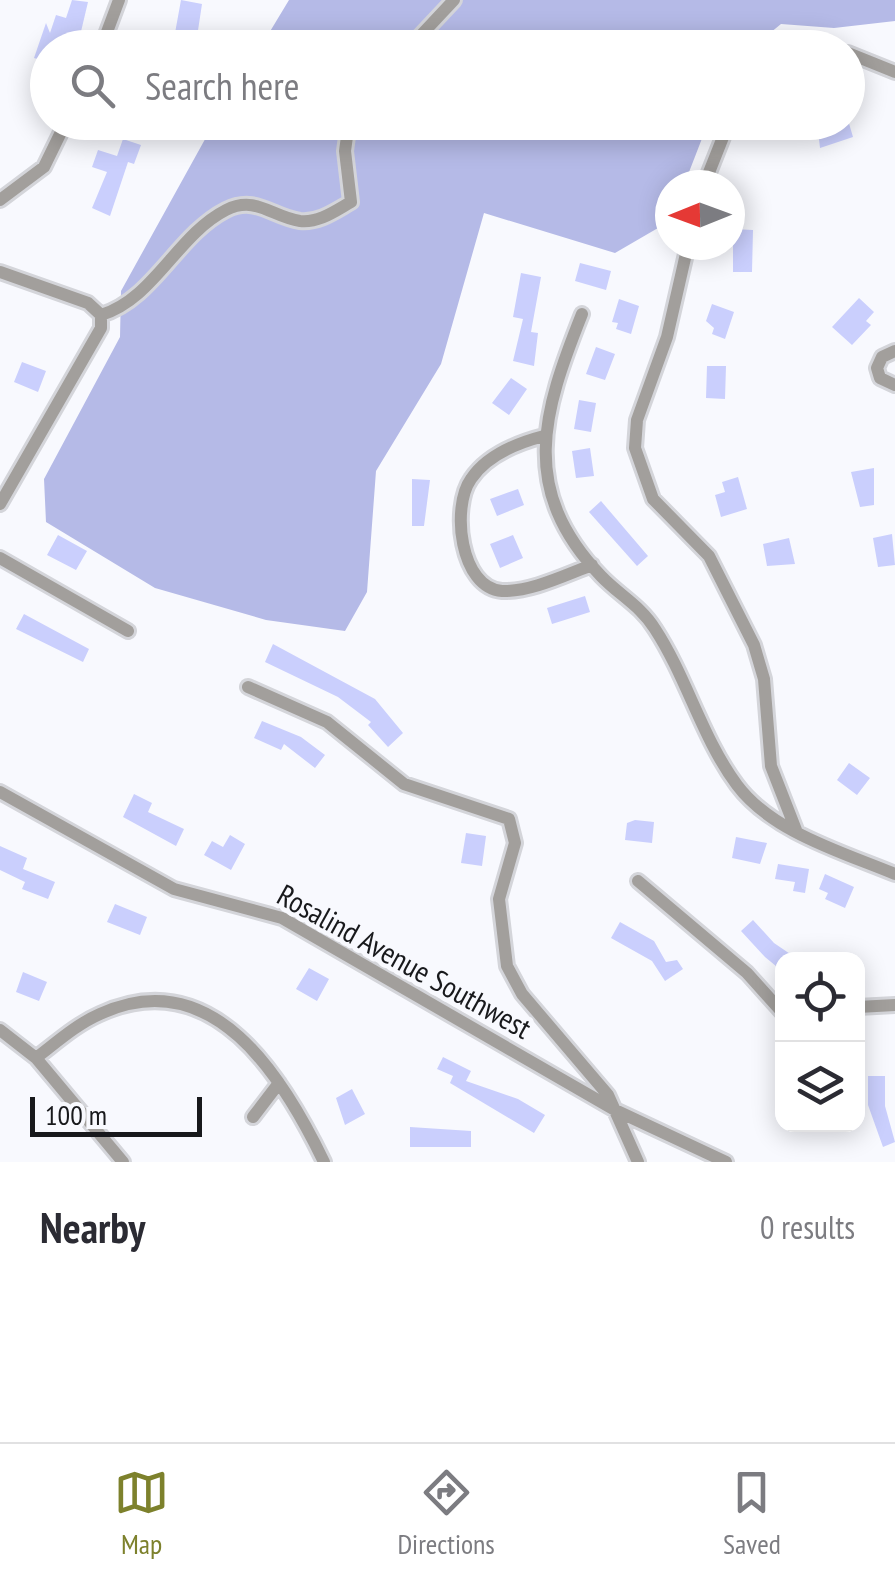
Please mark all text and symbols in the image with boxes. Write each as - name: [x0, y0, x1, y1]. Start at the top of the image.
- search box: [30, 30, 865, 140]
- icon: search: [65, 58, 120, 113]
- text: Search here: [145, 61, 299, 110]
- north arrow: [655, 170, 745, 260]
- street label: Rosalind Avenue Southwest: [271, 875, 539, 1047]
- map controls: [775, 952, 865, 1132]
- button: locate: [775, 952, 865, 1042]
- button: layers: [775, 1042, 865, 1132]
- scale bar: [30, 1092, 202, 1136]
- text: 100 m: [45, 1096, 107, 1133]
- text: Nearby: [40, 1200, 145, 1255]
- text: 0 results: [760, 1206, 855, 1248]
- tab: Map: [114, 1465, 169, 1562]
- tab: Directions: [397, 1465, 495, 1562]
- tab: Saved: [723, 1465, 781, 1562]

